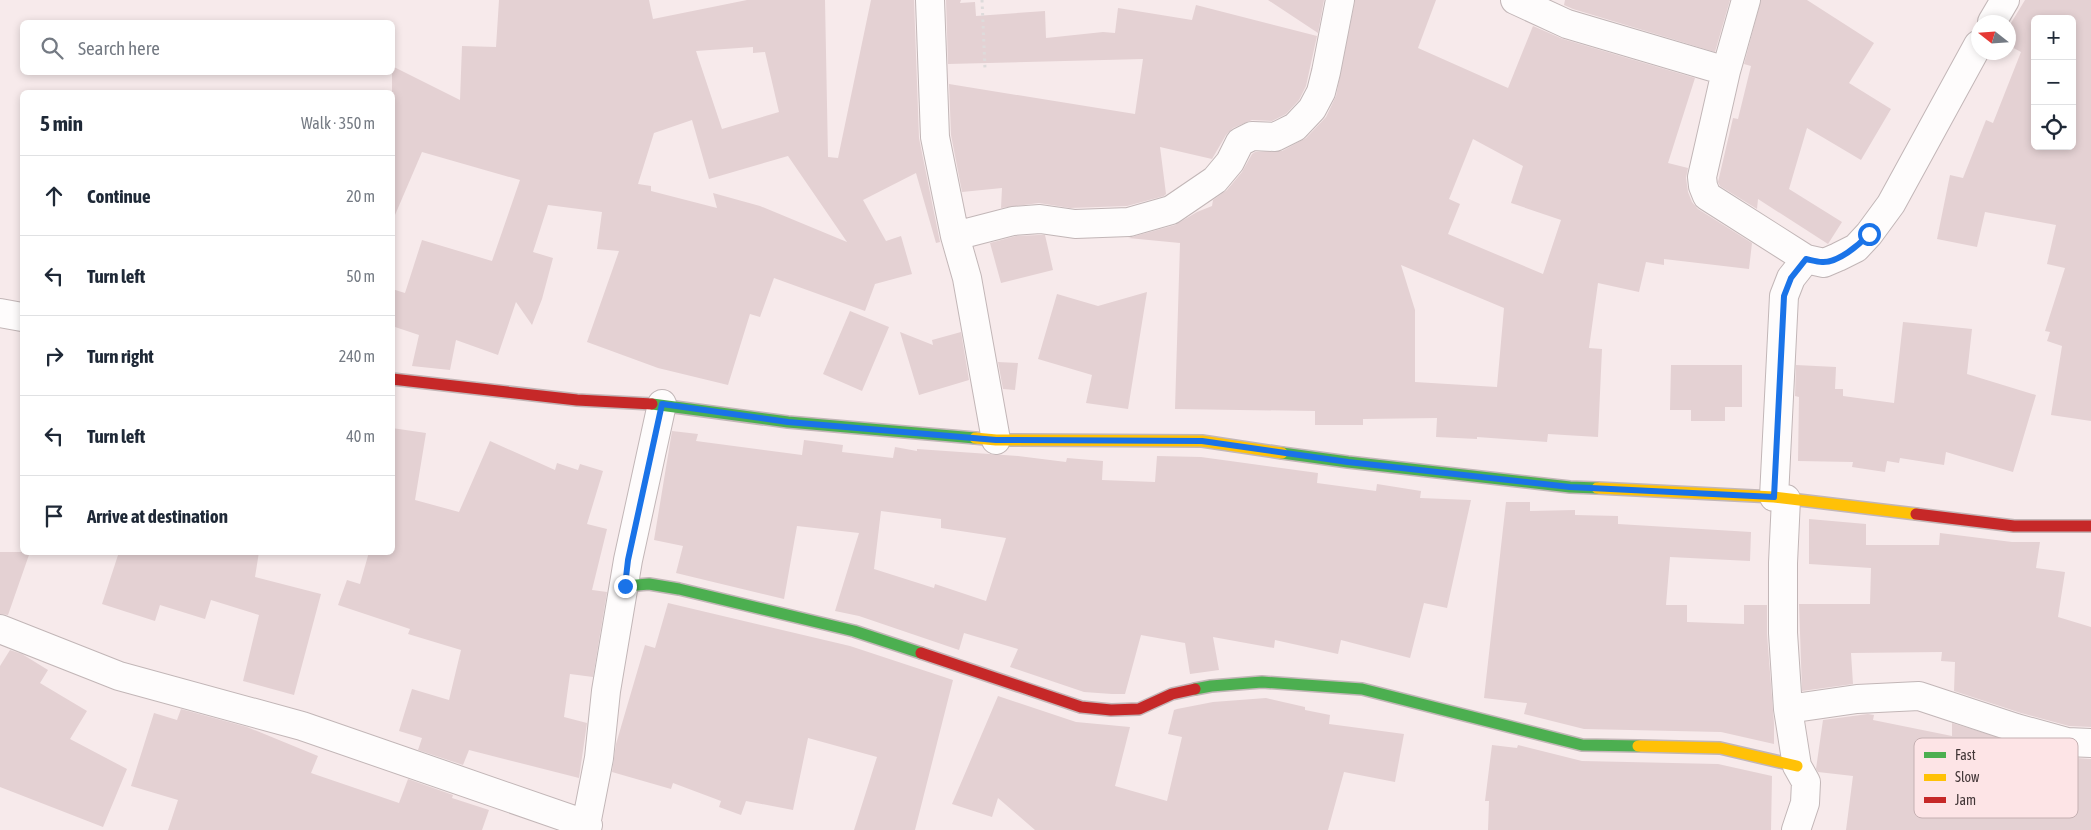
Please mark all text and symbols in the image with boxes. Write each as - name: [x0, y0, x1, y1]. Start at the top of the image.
- north arrow: [1971, 15, 2016, 60]
- map controls: [2031, 15, 2076, 150]
- button: +: [2031, 15, 2076, 60]
- search box: [20, 20, 395, 75]
- icon: search: [38, 34, 66, 62]
- text: Search here: [78, 37, 160, 59]
- button: −: [2031, 60, 2076, 105]
- button: locate: [2031, 105, 2076, 150]
- text: 5 min: [40, 111, 83, 135]
- text: Walk · 350 m: [301, 114, 375, 132]
- icon: ahead: [40, 182, 68, 210]
- text: Continue: [87, 185, 151, 207]
- text: 20 m: [346, 187, 375, 205]
- route start: [1858, 223, 1881, 246]
- icon: left: [40, 262, 68, 290]
- text: Turn left: [87, 265, 145, 287]
- text: 50 m: [346, 267, 375, 285]
- icon: right: [40, 342, 68, 370]
- text: Turn right: [87, 345, 154, 367]
- text: 240 m: [339, 347, 375, 365]
- icon: left: [40, 422, 68, 450]
- text: Turn left: [87, 425, 145, 447]
- text: 40 m: [346, 427, 375, 445]
- icon: arrive: [40, 502, 68, 530]
- text: Arrive at destination: [87, 505, 228, 527]
- route end: [614, 575, 637, 598]
- legend: [1914, 738, 2078, 818]
- text: Fast: [1955, 747, 1976, 763]
- text: Slow: [1955, 769, 1980, 785]
- text: Jam: [1955, 792, 1976, 808]

